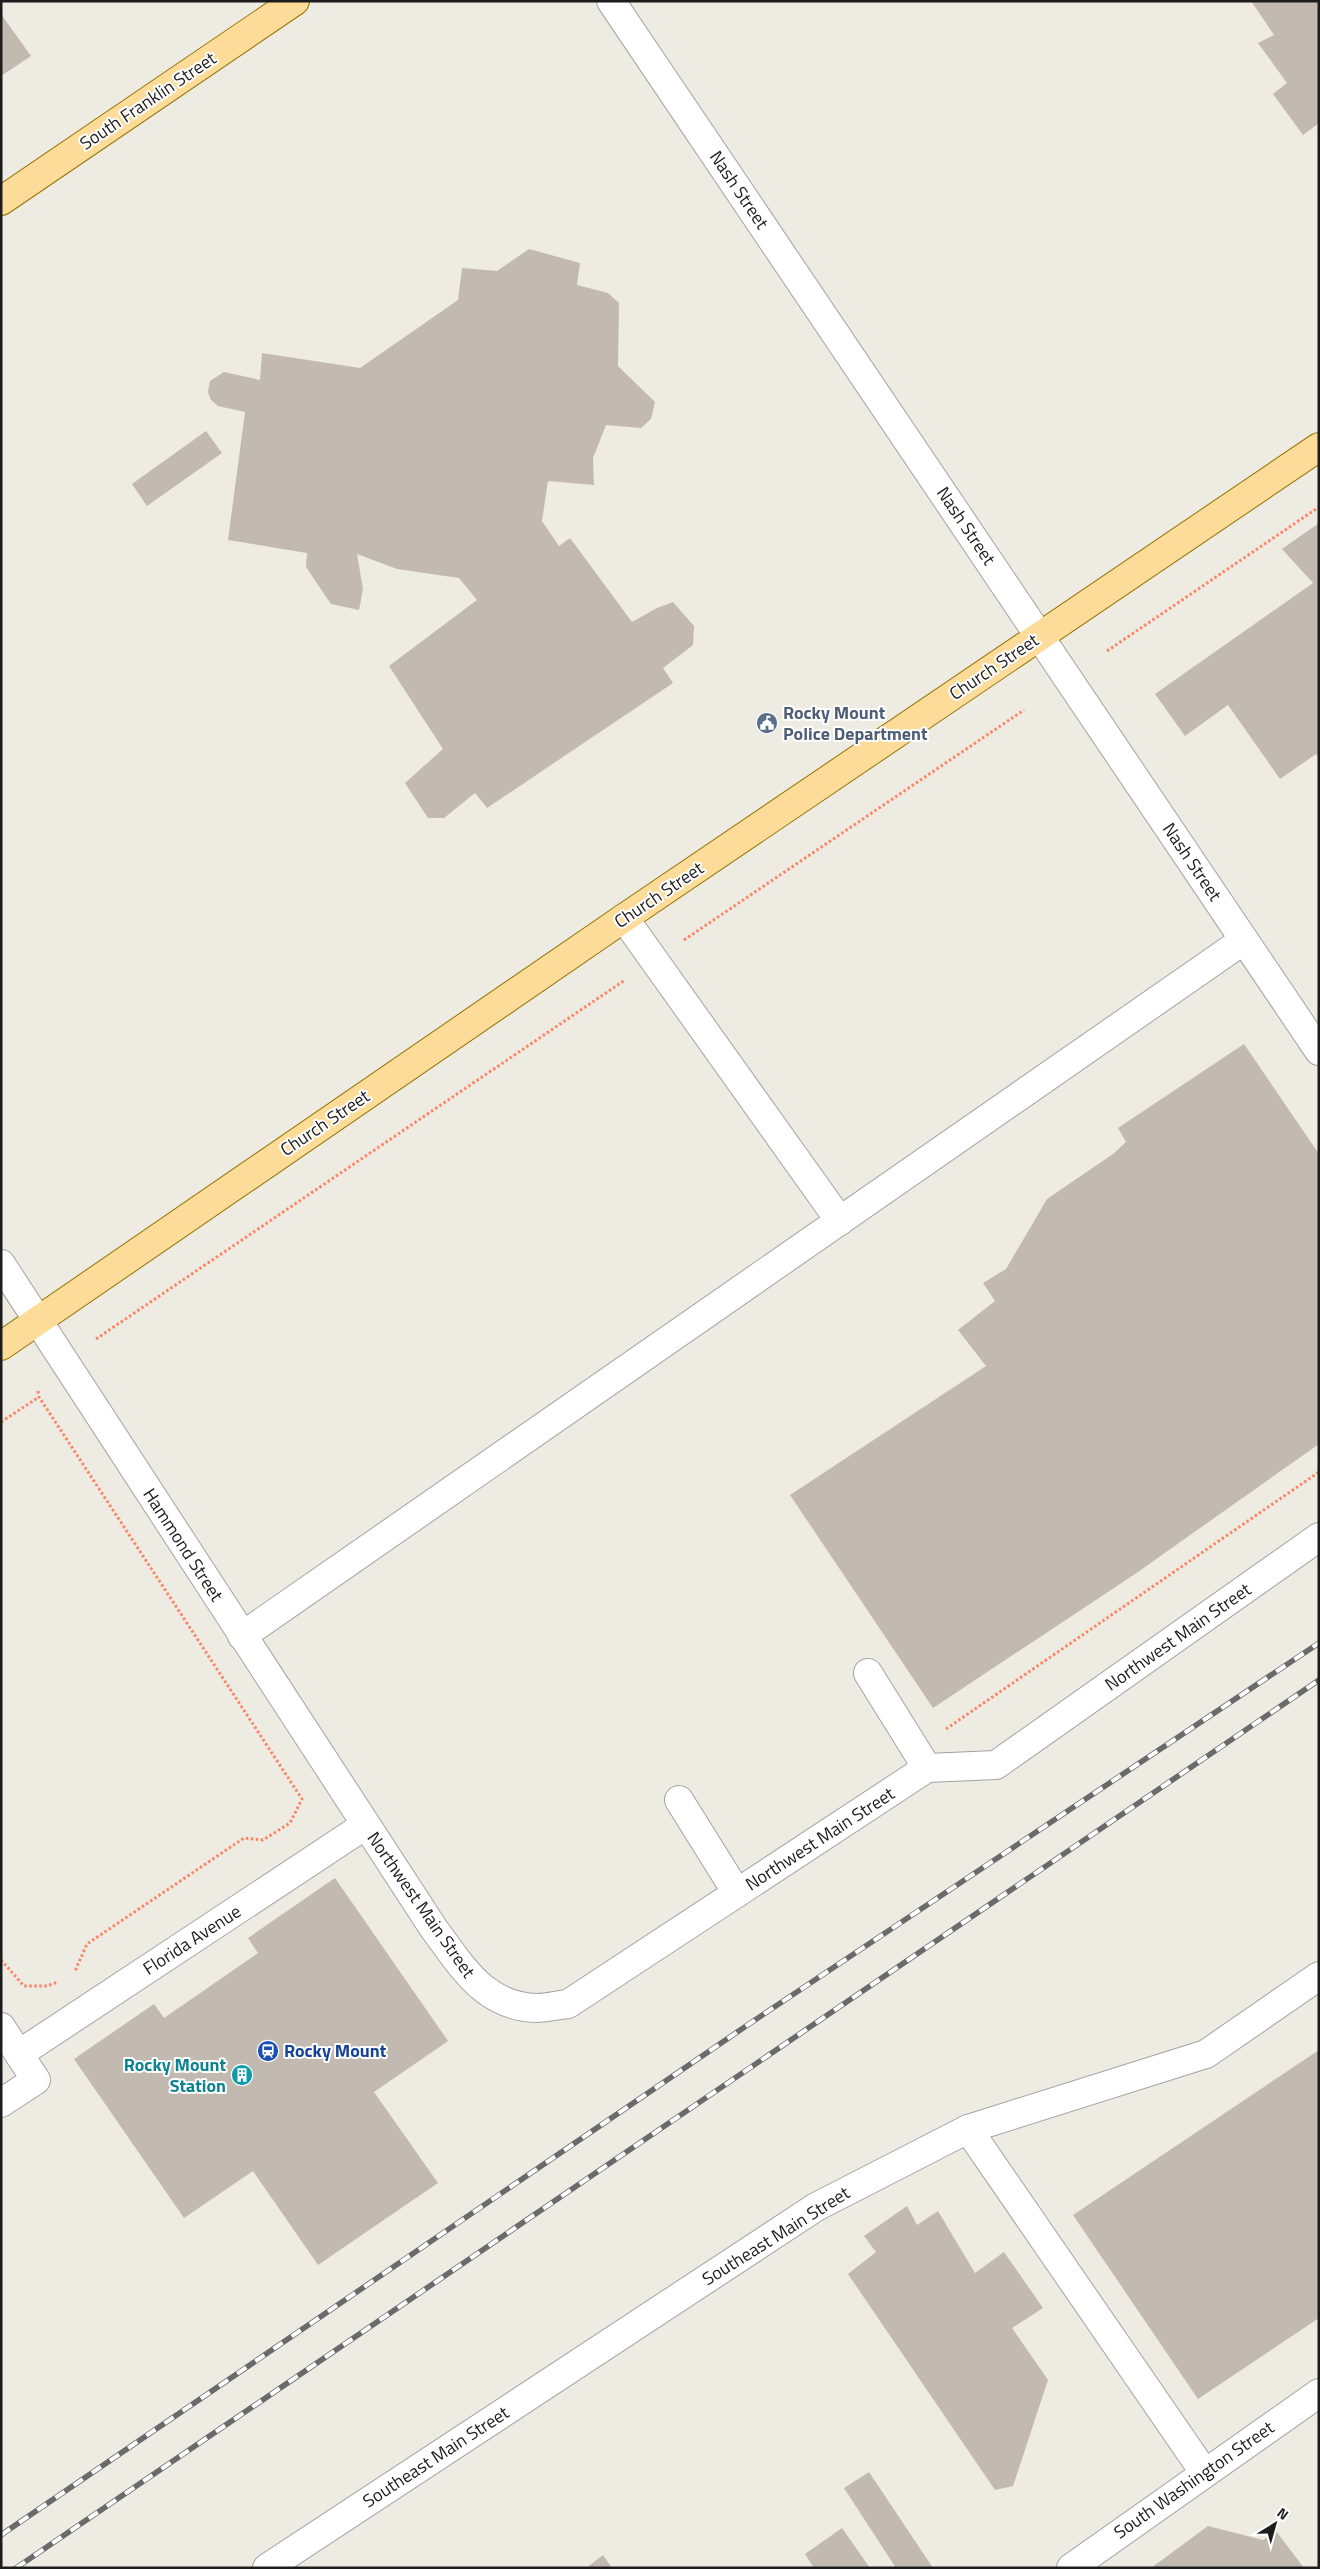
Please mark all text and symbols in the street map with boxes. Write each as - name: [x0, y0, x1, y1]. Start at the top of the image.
- street label: South Franklin Street: [74, 44, 222, 156]
- street label: Nash Street: [703, 145, 776, 235]
- street label: Nash Street: [930, 481, 1003, 571]
- street label: Church Street: [943, 626, 1045, 707]
- place label: Rocky Mount Police Department: [783, 699, 928, 747]
- public building icon: Rocky Mount Police Department: [755, 711, 779, 735]
- street label: Nash Street: [1156, 817, 1229, 907]
- street label: Church Street: [608, 854, 710, 935]
- street label: Church Street: [274, 1082, 376, 1163]
- street label: Hammond Street: [137, 1483, 231, 1607]
- street label: Northwest Main Street: [1099, 1575, 1257, 1697]
- street label: Northwest Main Street: [740, 1780, 900, 1897]
- street label: Northwest Main Street: [361, 1826, 483, 1984]
- street label: Florida Avenue: [137, 1898, 246, 1981]
- place label: Rocky Mount: [284, 2037, 387, 2064]
- station icon: Rocky Mount: [256, 2039, 280, 2063]
- place label: Rocky Mount Station: [124, 2051, 226, 2099]
- building icon: Rocky Mount Station: [230, 2063, 254, 2087]
- street label: Southeast Main Street: [697, 2179, 855, 2292]
- street label: Southeast Main Street: [357, 2399, 515, 2514]
- street label: South Washington Street: [1108, 2414, 1280, 2545]
- north arrow: [1250, 2499, 1300, 2549]
- text: N: [1273, 2502, 1293, 2525]

